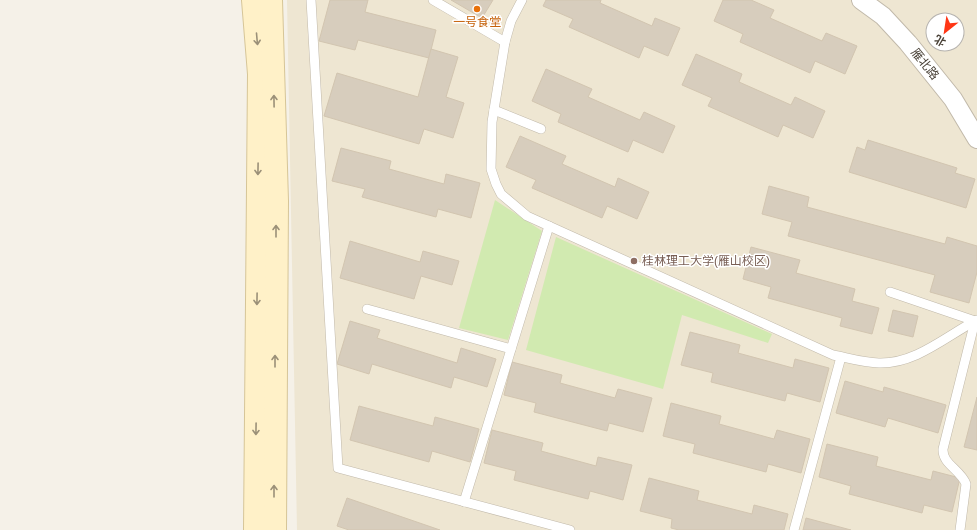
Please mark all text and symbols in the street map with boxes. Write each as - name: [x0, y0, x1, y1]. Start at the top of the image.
- marker: 一号食堂: [472, 4, 482, 14]
- north arrow: [925, 12, 965, 52]
- place label: 一号食堂: [453, 15, 501, 29]
- one-way arrow: [253, 32, 260, 45]
- text: 北: [932, 33, 948, 49]
- street label: 雁北路: [908, 46, 942, 82]
- one-way arrow: [270, 95, 278, 108]
- one-way arrow: [255, 162, 262, 175]
- one-way arrow: [272, 225, 280, 238]
- place label: 桂林理工大学(雁山校区): [642, 254, 770, 268]
- marker: 桂林理工大学(雁山校区): [629, 256, 639, 266]
- one-way arrow: [253, 292, 261, 305]
- one-way arrow: [271, 355, 279, 368]
- one-way arrow: [252, 422, 260, 435]
- one-way arrow: [270, 485, 278, 498]

